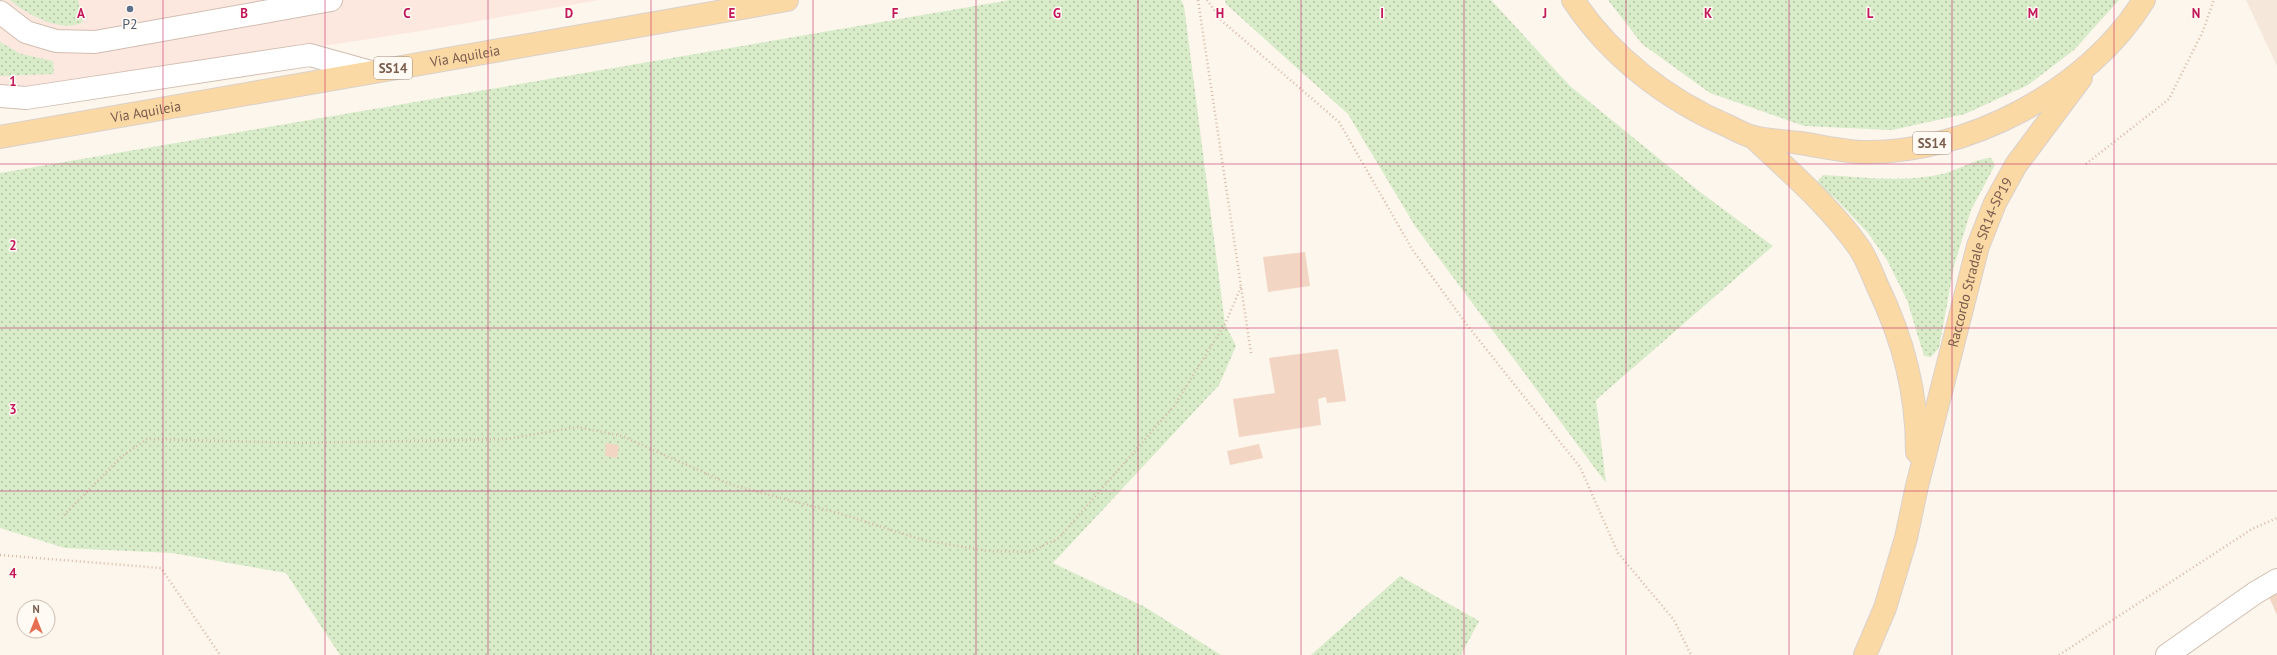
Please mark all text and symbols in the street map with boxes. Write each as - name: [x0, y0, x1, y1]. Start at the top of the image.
- marker: P2: [125, 4, 135, 14]
- text: A: [77, 5, 85, 22]
- text: B: [240, 5, 248, 22]
- text: C: [403, 5, 411, 22]
- text: D: [565, 5, 573, 22]
- text: E: [729, 5, 736, 22]
- text: F: [892, 5, 899, 22]
- text: G: [1053, 5, 1061, 22]
- text: H: [1216, 5, 1224, 22]
- text: I: [1380, 5, 1384, 22]
- text: J: [1542, 5, 1547, 22]
- text: K: [1704, 5, 1712, 22]
- text: L: [1867, 5, 1874, 22]
- text: M: [2028, 5, 2038, 22]
- text: N: [2192, 5, 2200, 22]
- place label: P2: [122, 15, 138, 33]
- street label: Via Aquileia: [428, 41, 501, 71]
- road number: SS14: [374, 57, 412, 79]
- text: 1: [9, 73, 17, 90]
- street label: Via Aquileia: [108, 97, 182, 127]
- road number: SS14: [1913, 132, 1951, 154]
- street label: Raccordo Stradale SR14-SP19: [1944, 174, 2016, 349]
- text: 2: [9, 237, 17, 254]
- text: 3: [9, 401, 17, 418]
- text: 4: [9, 565, 17, 582]
- north arrow: [16, 599, 56, 639]
- text: N: [32, 602, 40, 616]

